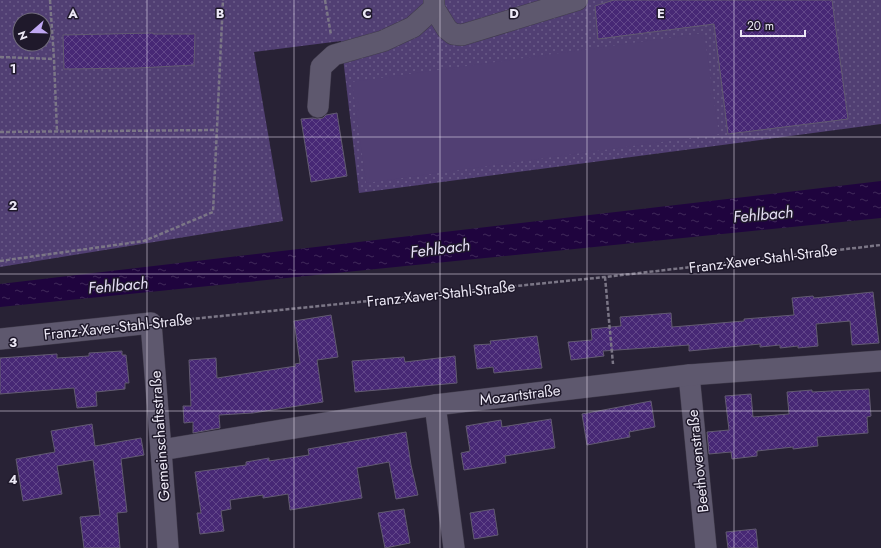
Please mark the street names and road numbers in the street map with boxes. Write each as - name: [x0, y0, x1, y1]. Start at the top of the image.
- street label: Franz-Xaver-Stahl-Straße: [688, 239, 839, 279]
- street label: Franz-Xaver-Stahl-Straße: [366, 275, 517, 313]
- street label: Franz-Xaver-Stahl-Straße: [43, 308, 194, 346]
- street label: Gemeinschaftsstraße: [144, 370, 176, 502]
- street label: Mozartstraße: [478, 379, 562, 411]
- street label: Beethovenstraße: [682, 408, 714, 514]

